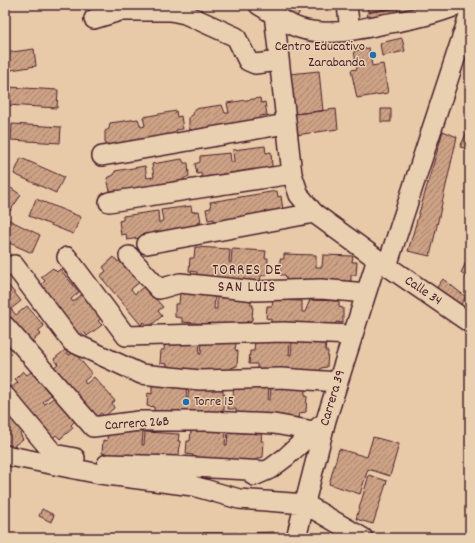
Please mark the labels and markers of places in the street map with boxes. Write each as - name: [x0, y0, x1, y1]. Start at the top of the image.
- place label: Centro Educativo Zarabanda: [275, 37, 365, 73]
- marker: Centro Educativo Zarabanda: [368, 50, 378, 60]
- place label: Torre 15: [194, 392, 234, 412]
- marker: Torre 15: [181, 397, 191, 407]

